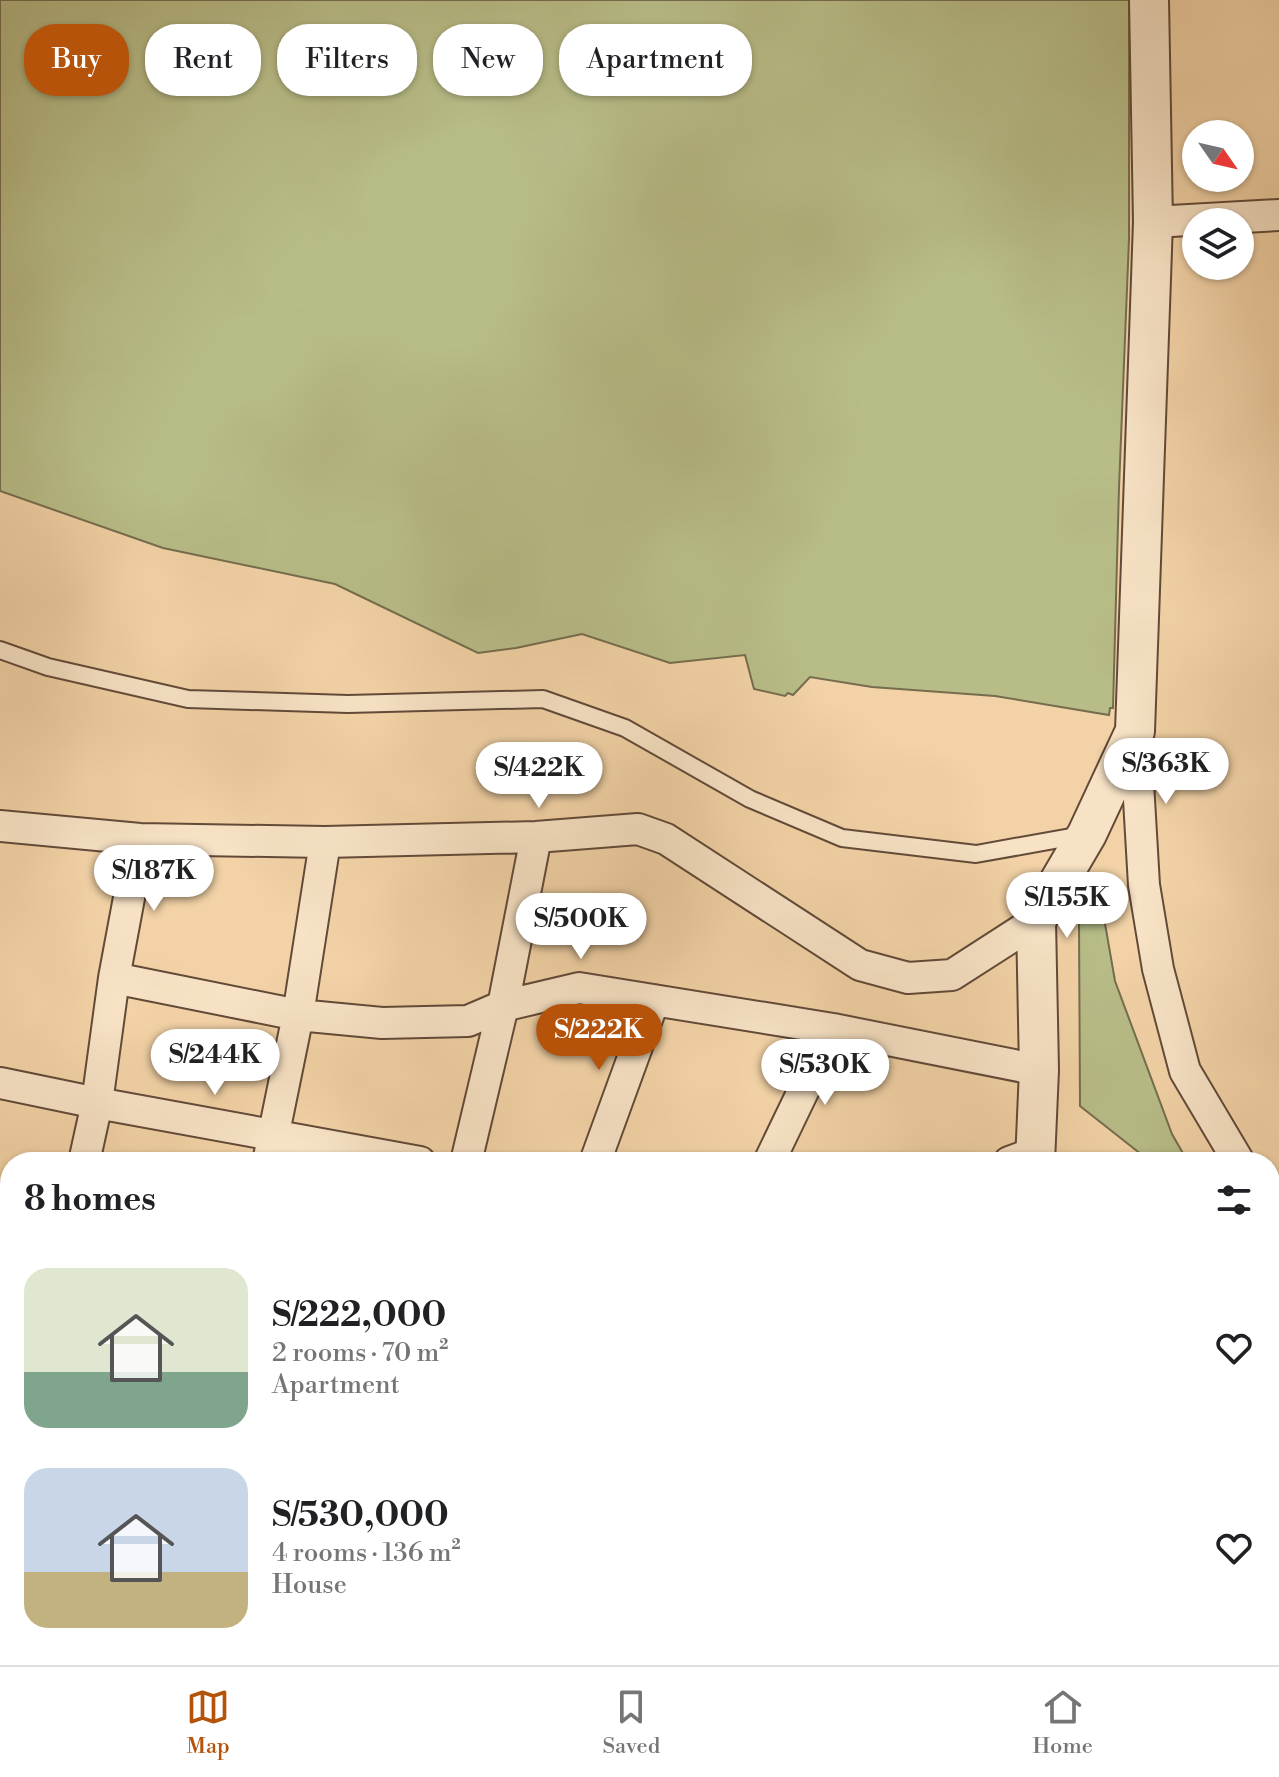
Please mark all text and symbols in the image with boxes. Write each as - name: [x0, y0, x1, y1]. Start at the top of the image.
- chip: Buy: [24, 24, 129, 96]
- chip: Rent: [145, 24, 261, 96]
- chip: Filters: [277, 24, 417, 96]
- chip: New: [433, 24, 543, 96]
- chip: Apartment: [559, 24, 752, 96]
- north arrow: [1182, 120, 1254, 192]
- map controls: [1182, 120, 1254, 280]
- button: layers: [1182, 208, 1254, 280]
- pin: S/363K: [1101, 738, 1231, 806]
- pin: S/422K: [474, 742, 604, 810]
- text: S/363K: [1122, 748, 1210, 780]
- text: S/422K: [494, 752, 584, 784]
- pin: S/187K: [89, 845, 219, 913]
- text: S/187K: [112, 855, 196, 887]
- pin: S/155K: [1002, 872, 1132, 940]
- text: S/155K: [1024, 882, 1110, 914]
- pin: S/500K: [516, 893, 646, 961]
- text: S/500K: [534, 903, 628, 935]
- pin: S/222K: [534, 1004, 664, 1072]
- text: S/222K: [554, 1014, 644, 1046]
- pin: S/244K: [150, 1029, 280, 1097]
- text: S/244K: [169, 1039, 261, 1071]
- pin: S/530K: [760, 1039, 890, 1107]
- text: S/530K: [779, 1049, 871, 1081]
- icon: filters: [1212, 1178, 1256, 1222]
- text: 8 homes: [24, 1179, 156, 1221]
- text: S/222,000: [272, 1295, 446, 1337]
- icon: home: [88, 1300, 184, 1396]
- icon: heart: [1212, 1326, 1256, 1370]
- text: 2 rooms · 70 m²: [272, 1337, 448, 1369]
- text: Apartment: [272, 1369, 400, 1401]
- text: S/530,000: [272, 1495, 449, 1537]
- icon: home: [88, 1500, 184, 1596]
- icon: heart: [1212, 1526, 1256, 1570]
- text: 4 rooms · 136 m²: [272, 1537, 461, 1569]
- text: House: [272, 1569, 347, 1601]
- tab: Map: [186, 1685, 230, 1760]
- tab: Saved: [602, 1685, 660, 1760]
- tab: Home: [1032, 1685, 1093, 1760]

